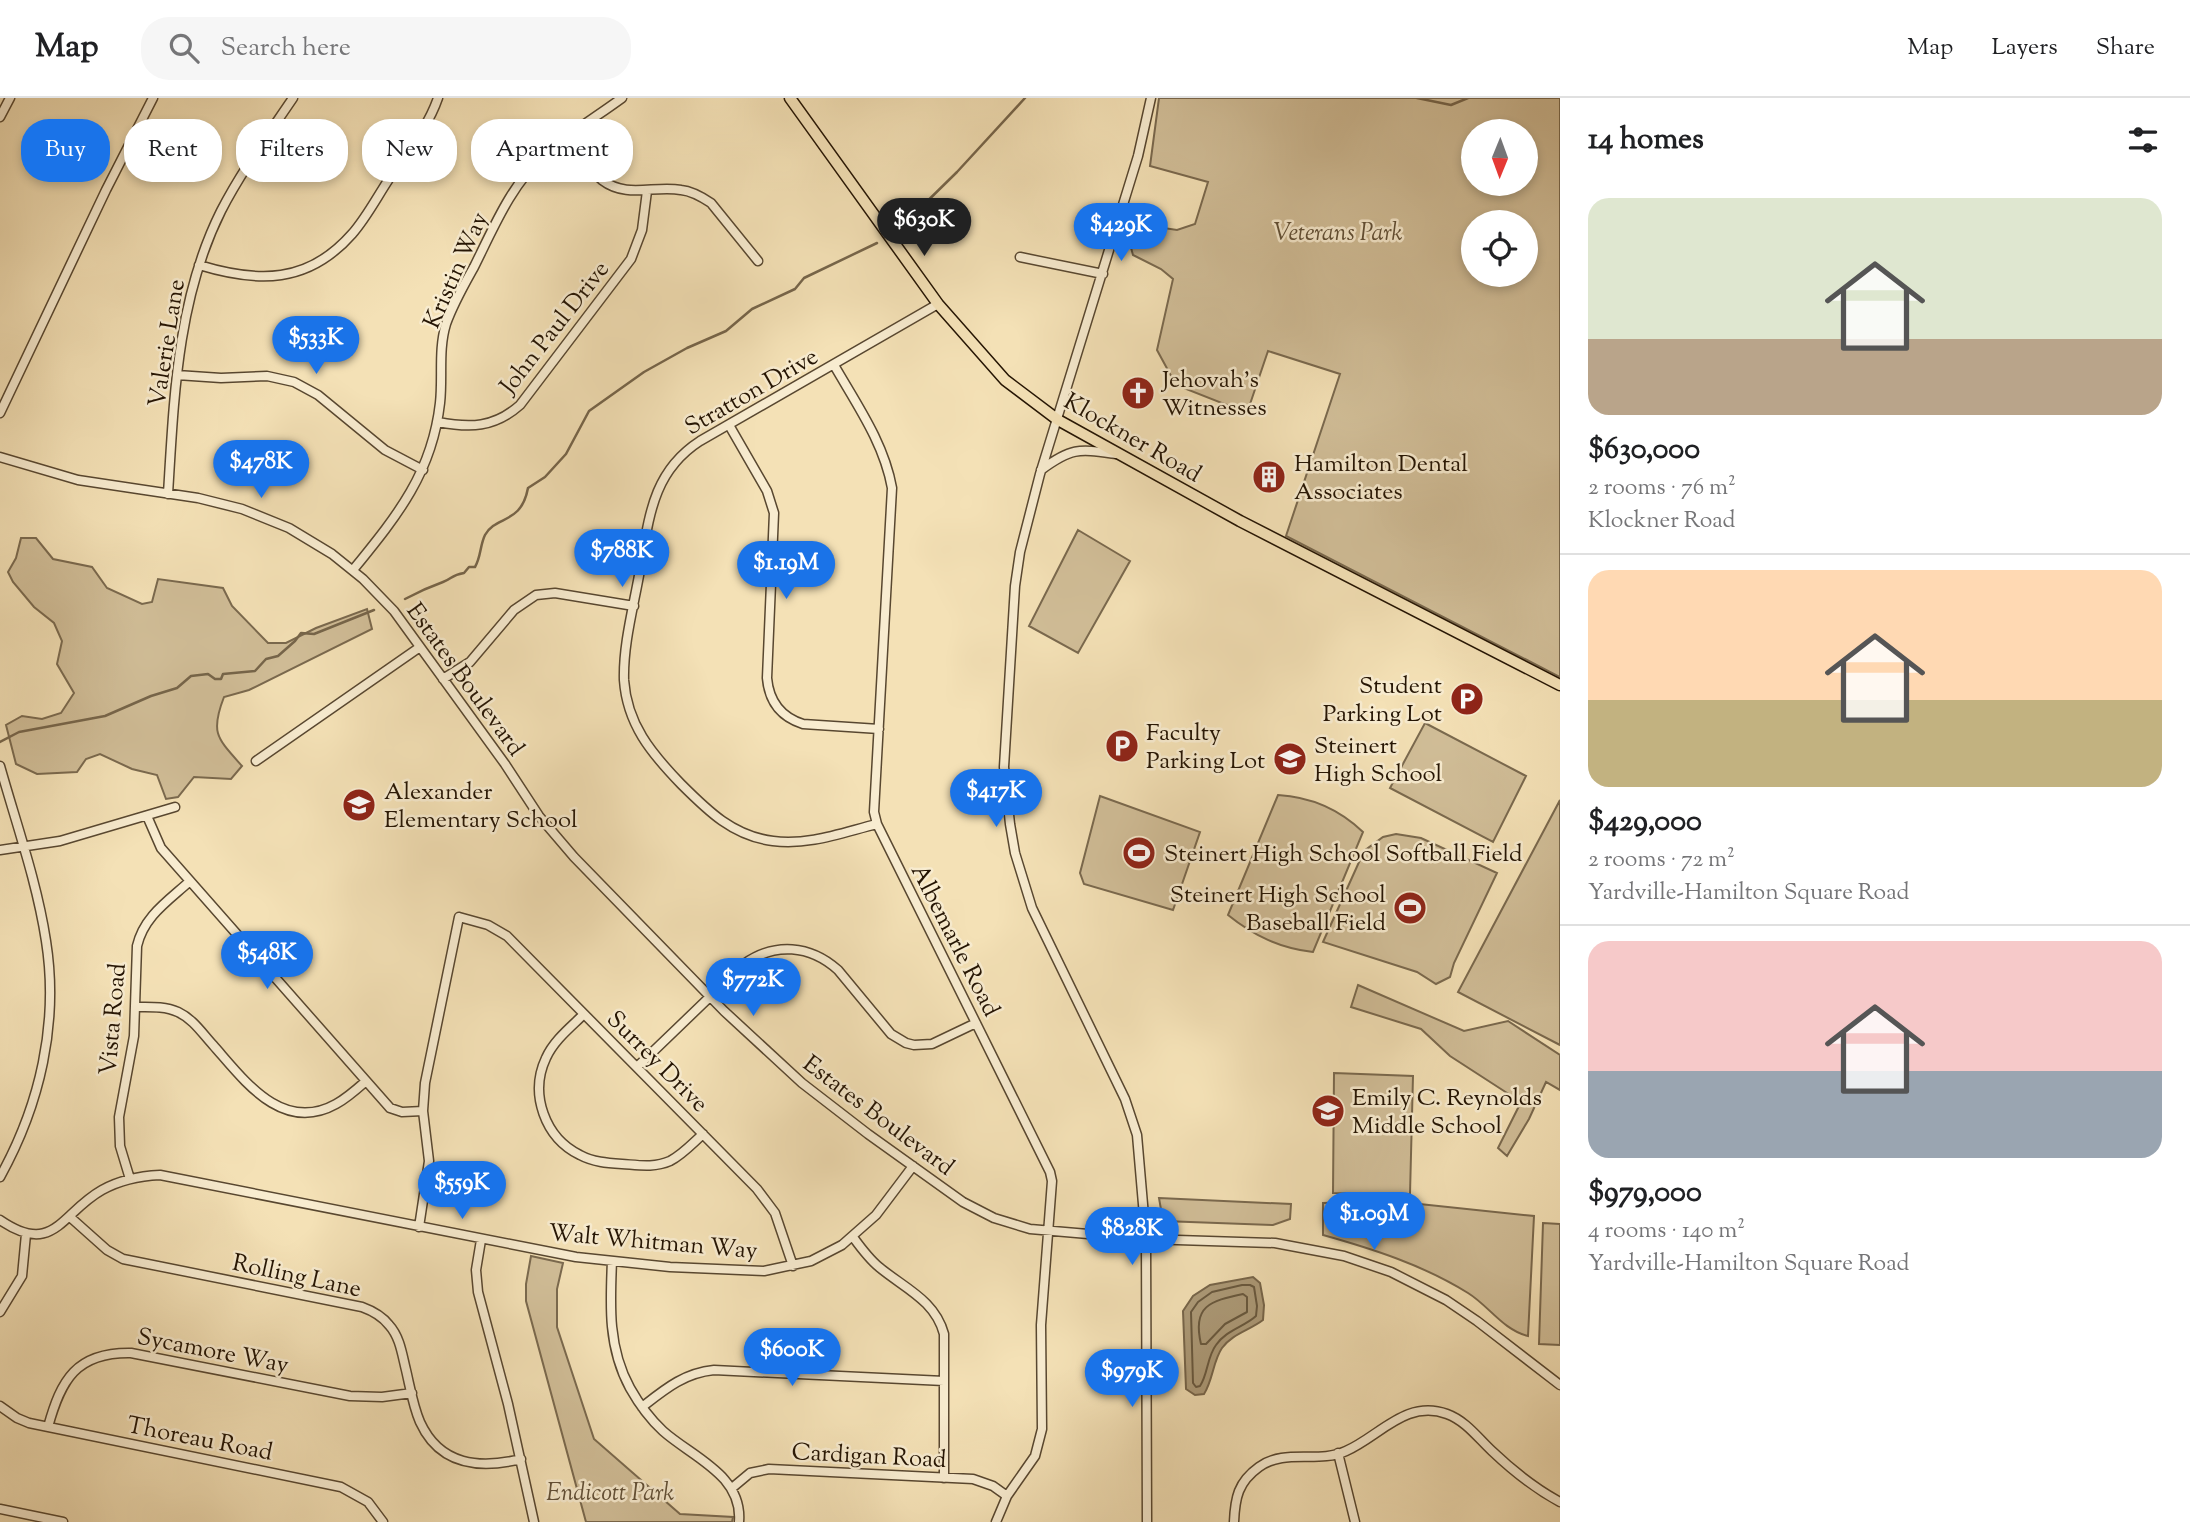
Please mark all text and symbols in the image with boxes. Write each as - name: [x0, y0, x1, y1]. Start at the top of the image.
- search box: [141, 17, 631, 80]
- text: Map: [35, 24, 99, 72]
- icon: search: [165, 29, 203, 67]
- text: Search here: [221, 30, 351, 67]
- text: Map: [1907, 31, 1953, 65]
- text: Layers: [1991, 31, 2058, 65]
- text: Share: [2096, 31, 2155, 65]
- chip: Buy: [21, 119, 110, 182]
- chip: Rent: [124, 119, 222, 182]
- chip: Filters: [236, 119, 348, 182]
- chip: New: [362, 119, 457, 182]
- chip: Apartment: [471, 119, 633, 182]
- north arrow: [1461, 119, 1538, 196]
- map controls: [1461, 119, 1538, 287]
- text: 14 homes: [1588, 119, 1704, 162]
- icon: filters: [2124, 121, 2162, 159]
- pin: $630K: [875, 198, 973, 258]
- text: $630K: [893, 204, 955, 237]
- pin: $429K: [1072, 204, 1170, 263]
- street label: Kristin Way: [416, 207, 498, 335]
- text: $429K: [1090, 209, 1152, 242]
- button: locate: [1461, 210, 1538, 287]
- park label: Veterans Park: [1274, 217, 1403, 251]
- icon: home: [1812, 243, 1938, 369]
- street label: John Paul Drive: [491, 254, 618, 404]
- street label: Valerie Lane: [141, 277, 195, 410]
- pin: $533K: [267, 316, 365, 376]
- text: $533K: [288, 322, 344, 355]
- street label: Stratton Drive: [679, 341, 825, 445]
- place label: Jehovah's Witnesses: [1160, 364, 1267, 426]
- church icon: Jehovah's Witnesses: [1119, 374, 1157, 412]
- street label: Klockner Road: [1057, 386, 1208, 492]
- text: $630,000: [1588, 429, 1700, 472]
- pin: $478K: [212, 440, 310, 500]
- text: $478K: [229, 446, 293, 479]
- place label: Hamilton Dental Associates: [1294, 448, 1468, 510]
- building icon: Hamilton Dental Associates: [1250, 458, 1288, 496]
- text: 2 rooms · 76 m²: [1588, 472, 1736, 505]
- text: Klockner Road: [1588, 505, 1736, 538]
- pin: $788K: [573, 530, 671, 589]
- text: $788K: [590, 535, 654, 568]
- pin: $1.19M: [729, 542, 843, 601]
- text: $1.19M: [753, 547, 819, 580]
- street label: Estates Boulevard: [397, 597, 532, 764]
- icon: home: [1812, 615, 1938, 741]
- place label: Student Parking Lot: [1323, 670, 1442, 732]
- parking icon: Student Parking Lot: [1448, 680, 1486, 718]
- place label: Faculty Parking Lot: [1146, 717, 1265, 779]
- parking icon: Faculty Parking Lot: [1103, 727, 1141, 765]
- place label: Steinert High School: [1314, 730, 1443, 792]
- school or university icon: Steinert High School: [1271, 740, 1309, 778]
- pin: $417K: [947, 770, 1045, 829]
- text: $417K: [966, 775, 1026, 808]
- place label: Alexander Elementary School: [384, 776, 578, 838]
- school or university icon: Alexander Elementary School: [340, 786, 378, 824]
- text: $429,000: [1588, 801, 1702, 844]
- sports icon: Steinert High School Softball Field: [1120, 834, 1158, 872]
- place label: Steinert High School Softball Field: [1164, 838, 1523, 872]
- text: 2 rooms · 72 m²: [1588, 844, 1735, 877]
- street label: Albemarle Road: [901, 859, 1007, 1023]
- text: Yardville-Hamilton Square Road: [1588, 877, 1909, 910]
- place label: Steinert High School Baseball Field: [1170, 879, 1386, 941]
- sports icon: Steinert High School Baseball Field: [1391, 889, 1429, 927]
- pin: $548K: [218, 932, 316, 991]
- text: $548K: [237, 937, 297, 970]
- pin: $772K: [704, 958, 802, 1018]
- street label: Vista Road: [92, 961, 136, 1077]
- text: $772K: [722, 964, 784, 997]
- icon: home: [1812, 986, 1938, 1112]
- street label: Surrey Drive: [598, 1004, 715, 1121]
- street label: Estates Boulevard: [795, 1048, 961, 1185]
- place label: Emily C. Reynolds Middle School: [1352, 1082, 1542, 1144]
- school or university icon: Emily C. Reynolds Middle School: [1309, 1092, 1347, 1130]
- pin: $559K: [413, 1162, 511, 1221]
- text: $559K: [434, 1167, 490, 1200]
- text: $979,000: [1588, 1172, 1702, 1215]
- pin: $1.09M: [1317, 1192, 1431, 1252]
- text: $1.09M: [1339, 1198, 1409, 1231]
- pin: $828K: [1083, 1208, 1181, 1267]
- text: $828K: [1101, 1213, 1163, 1246]
- text: 4 rooms · 140 m²: [1588, 1215, 1745, 1248]
- street label: Walt Whitman Way: [547, 1217, 759, 1269]
- street label: Rolling Lane: [229, 1247, 364, 1307]
- text: Yardville-Hamilton Square Road: [1588, 1248, 1909, 1281]
- street label: Sycamore Way: [134, 1321, 291, 1383]
- pin: $600K: [743, 1328, 841, 1388]
- text: $600K: [760, 1334, 824, 1367]
- pin: $979K: [1083, 1350, 1181, 1409]
- text: $979K: [1101, 1355, 1163, 1388]
- street label: Thoreau Road: [124, 1409, 276, 1471]
- street label: Cardigan Road: [791, 1436, 948, 1478]
- park label: Endicott Park: [546, 1477, 674, 1511]

